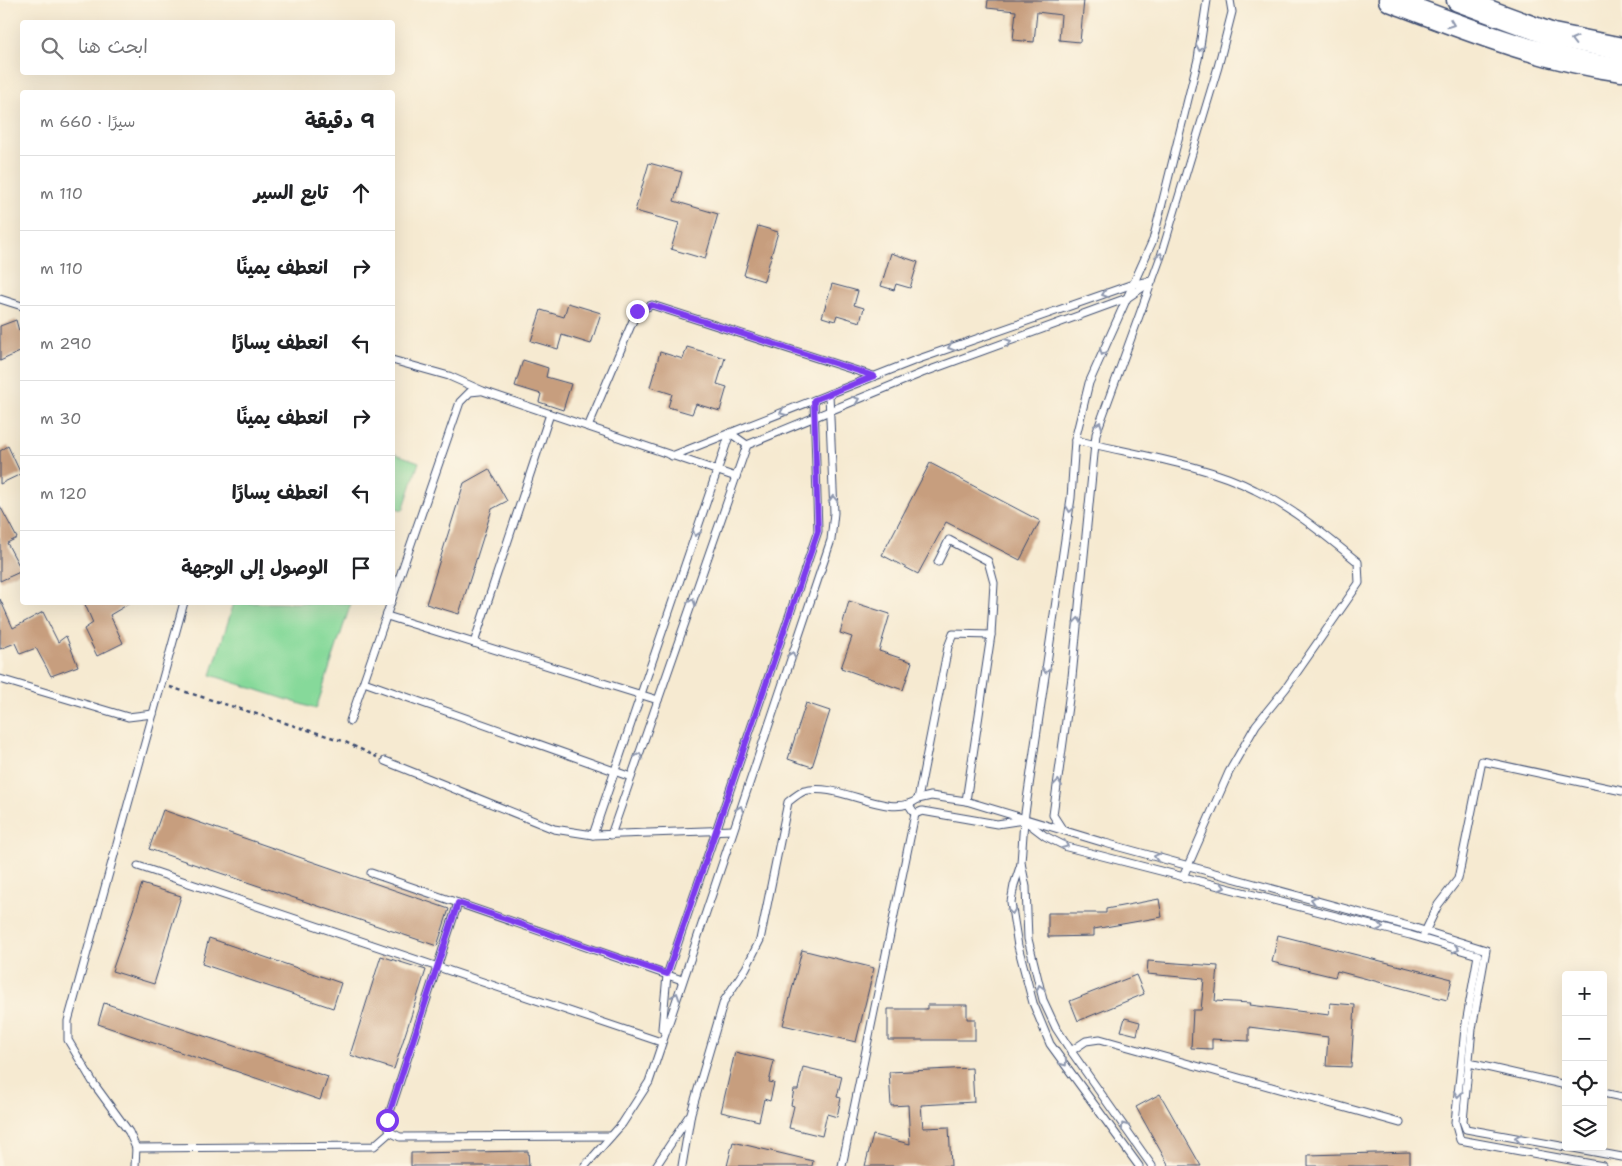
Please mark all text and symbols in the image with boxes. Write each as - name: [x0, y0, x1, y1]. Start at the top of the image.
- one-way arrow: [1447, 18, 1455, 28]
- search box: [20, 20, 395, 75]
- icon: search: [38, 34, 66, 62]
- text: ابحث هنا: [78, 34, 148, 59]
- one-way arrow: [1570, 35, 1579, 46]
- one-way arrow: [1196, 44, 1206, 52]
- text: 9 دقيقة: [305, 107, 375, 135]
- text: سيرًا · 660 m: [40, 111, 135, 132]
- icon: ahead: [347, 179, 375, 207]
- text: تابع السير: [254, 180, 328, 205]
- text: 110 m: [40, 183, 83, 204]
- one-way arrow: [1155, 252, 1165, 261]
- icon: right: [347, 254, 375, 282]
- text: انعطف يمينًا: [237, 255, 328, 280]
- text: 110 m: [40, 258, 83, 279]
- one-way arrow: [1101, 288, 1109, 298]
- route end: [626, 300, 649, 323]
- icon: left: [347, 329, 375, 357]
- text: انعطف يسارًا: [232, 330, 328, 355]
- text: 290 m: [40, 333, 92, 354]
- one-way arrow: [1003, 338, 1012, 348]
- one-way arrow: [948, 342, 956, 352]
- one-way arrow: [1098, 347, 1109, 356]
- one-way arrow: [852, 396, 860, 406]
- icon: right: [347, 404, 375, 432]
- text: انعطف يمينًا: [237, 405, 328, 430]
- one-way arrow: [779, 406, 788, 416]
- text: 30 m: [40, 408, 81, 429]
- one-way arrow: [1093, 422, 1103, 430]
- icon: left: [347, 479, 375, 507]
- text: انعطف يسارًا: [232, 480, 328, 505]
- text: 120 m: [40, 483, 87, 504]
- one-way arrow: [828, 495, 839, 503]
- one-way arrow: [1065, 505, 1075, 514]
- one-way arrow: [692, 528, 702, 536]
- icon: arrive: [347, 554, 375, 582]
- text: الوصول إلى الوجهة: [181, 555, 328, 580]
- one-way arrow: [686, 599, 696, 607]
- one-way arrow: [1072, 617, 1083, 625]
- one-way arrow: [786, 651, 796, 659]
- one-way arrow: [1041, 666, 1052, 674]
- one-way arrow: [633, 752, 643, 761]
- one-way arrow: [1052, 778, 1062, 787]
- one-way arrow: [734, 805, 744, 813]
- one-way arrow: [1060, 839, 1069, 850]
- one-way arrow: [1153, 852, 1162, 863]
- one-way arrow: [1218, 881, 1227, 892]
- one-way arrow: [1310, 895, 1319, 906]
- one-way arrow: [1007, 906, 1017, 915]
- one-way arrow: [1375, 921, 1384, 932]
- one-way arrow: [1452, 943, 1460, 953]
- map controls: [1562, 971, 1607, 1151]
- button: +: [1562, 971, 1607, 1016]
- one-way arrow: [1035, 984, 1046, 992]
- one-way arrow: [670, 992, 680, 1000]
- button: −: [1562, 1016, 1607, 1061]
- one-way arrow: [1058, 1057, 1067, 1067]
- button: locate: [1562, 1061, 1607, 1106]
- one-way arrow: [1453, 1090, 1464, 1098]
- button: layers: [1562, 1106, 1607, 1151]
- route start: [376, 1109, 399, 1132]
- one-way arrow: [1121, 1122, 1130, 1132]
- one-way arrow: [1513, 1134, 1522, 1144]

